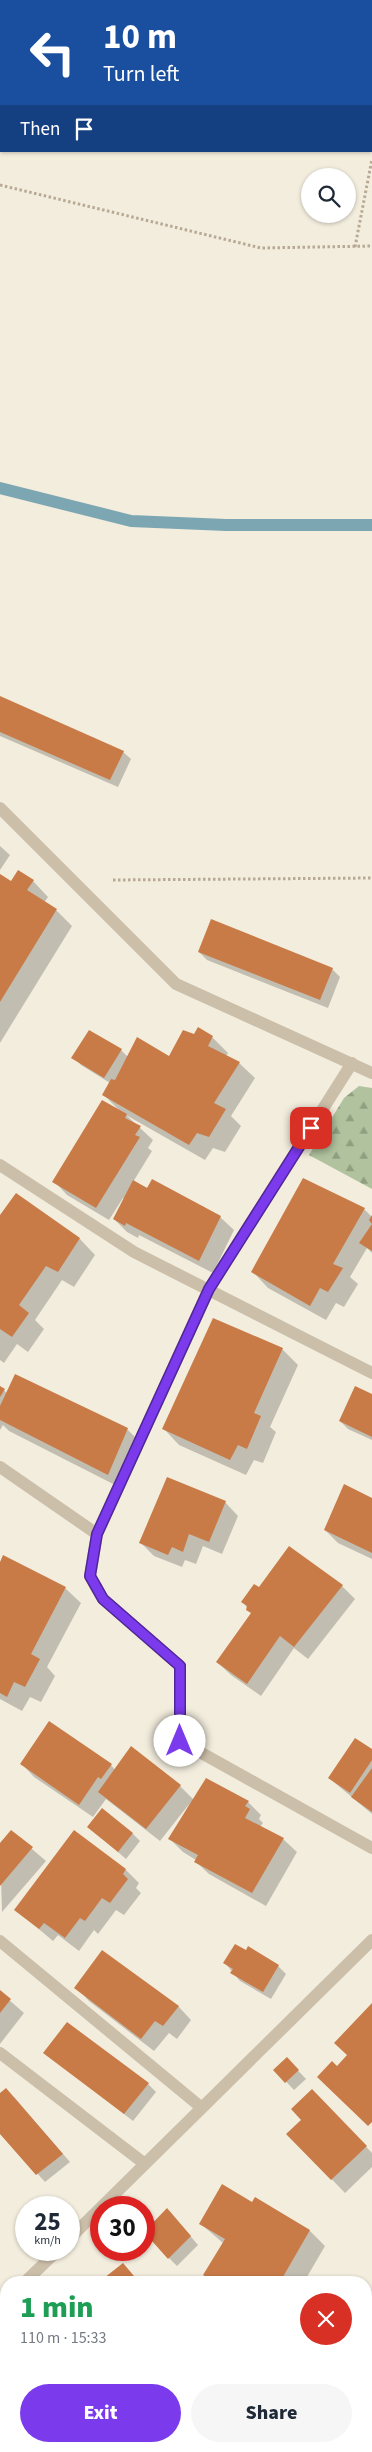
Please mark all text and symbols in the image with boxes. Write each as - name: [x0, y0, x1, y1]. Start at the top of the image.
- text: 10 m: [103, 12, 177, 62]
- icon: left: [20, 20, 85, 85]
- text: Turn left: [103, 58, 179, 90]
- icon: arrive: [70, 115, 98, 143]
- text: Then: [20, 116, 60, 143]
- map controls: [301, 168, 356, 223]
- button: search: [301, 168, 356, 223]
- pin: [290, 1107, 332, 1149]
- icon: arrive: [297, 1114, 325, 1142]
- position arrow: [153, 1714, 205, 1766]
- speed limit sign: 30: [90, 2196, 155, 2261]
- text: 25: [34, 2204, 61, 2240]
- text: km/h: [34, 2232, 61, 2249]
- text: 1 min: [20, 2286, 94, 2329]
- button: close: [300, 2293, 352, 2345]
- text: 110 m · 15:33: [20, 2327, 107, 2349]
- button: Exit: [20, 2384, 181, 2442]
- button: Share: [191, 2384, 352, 2442]

